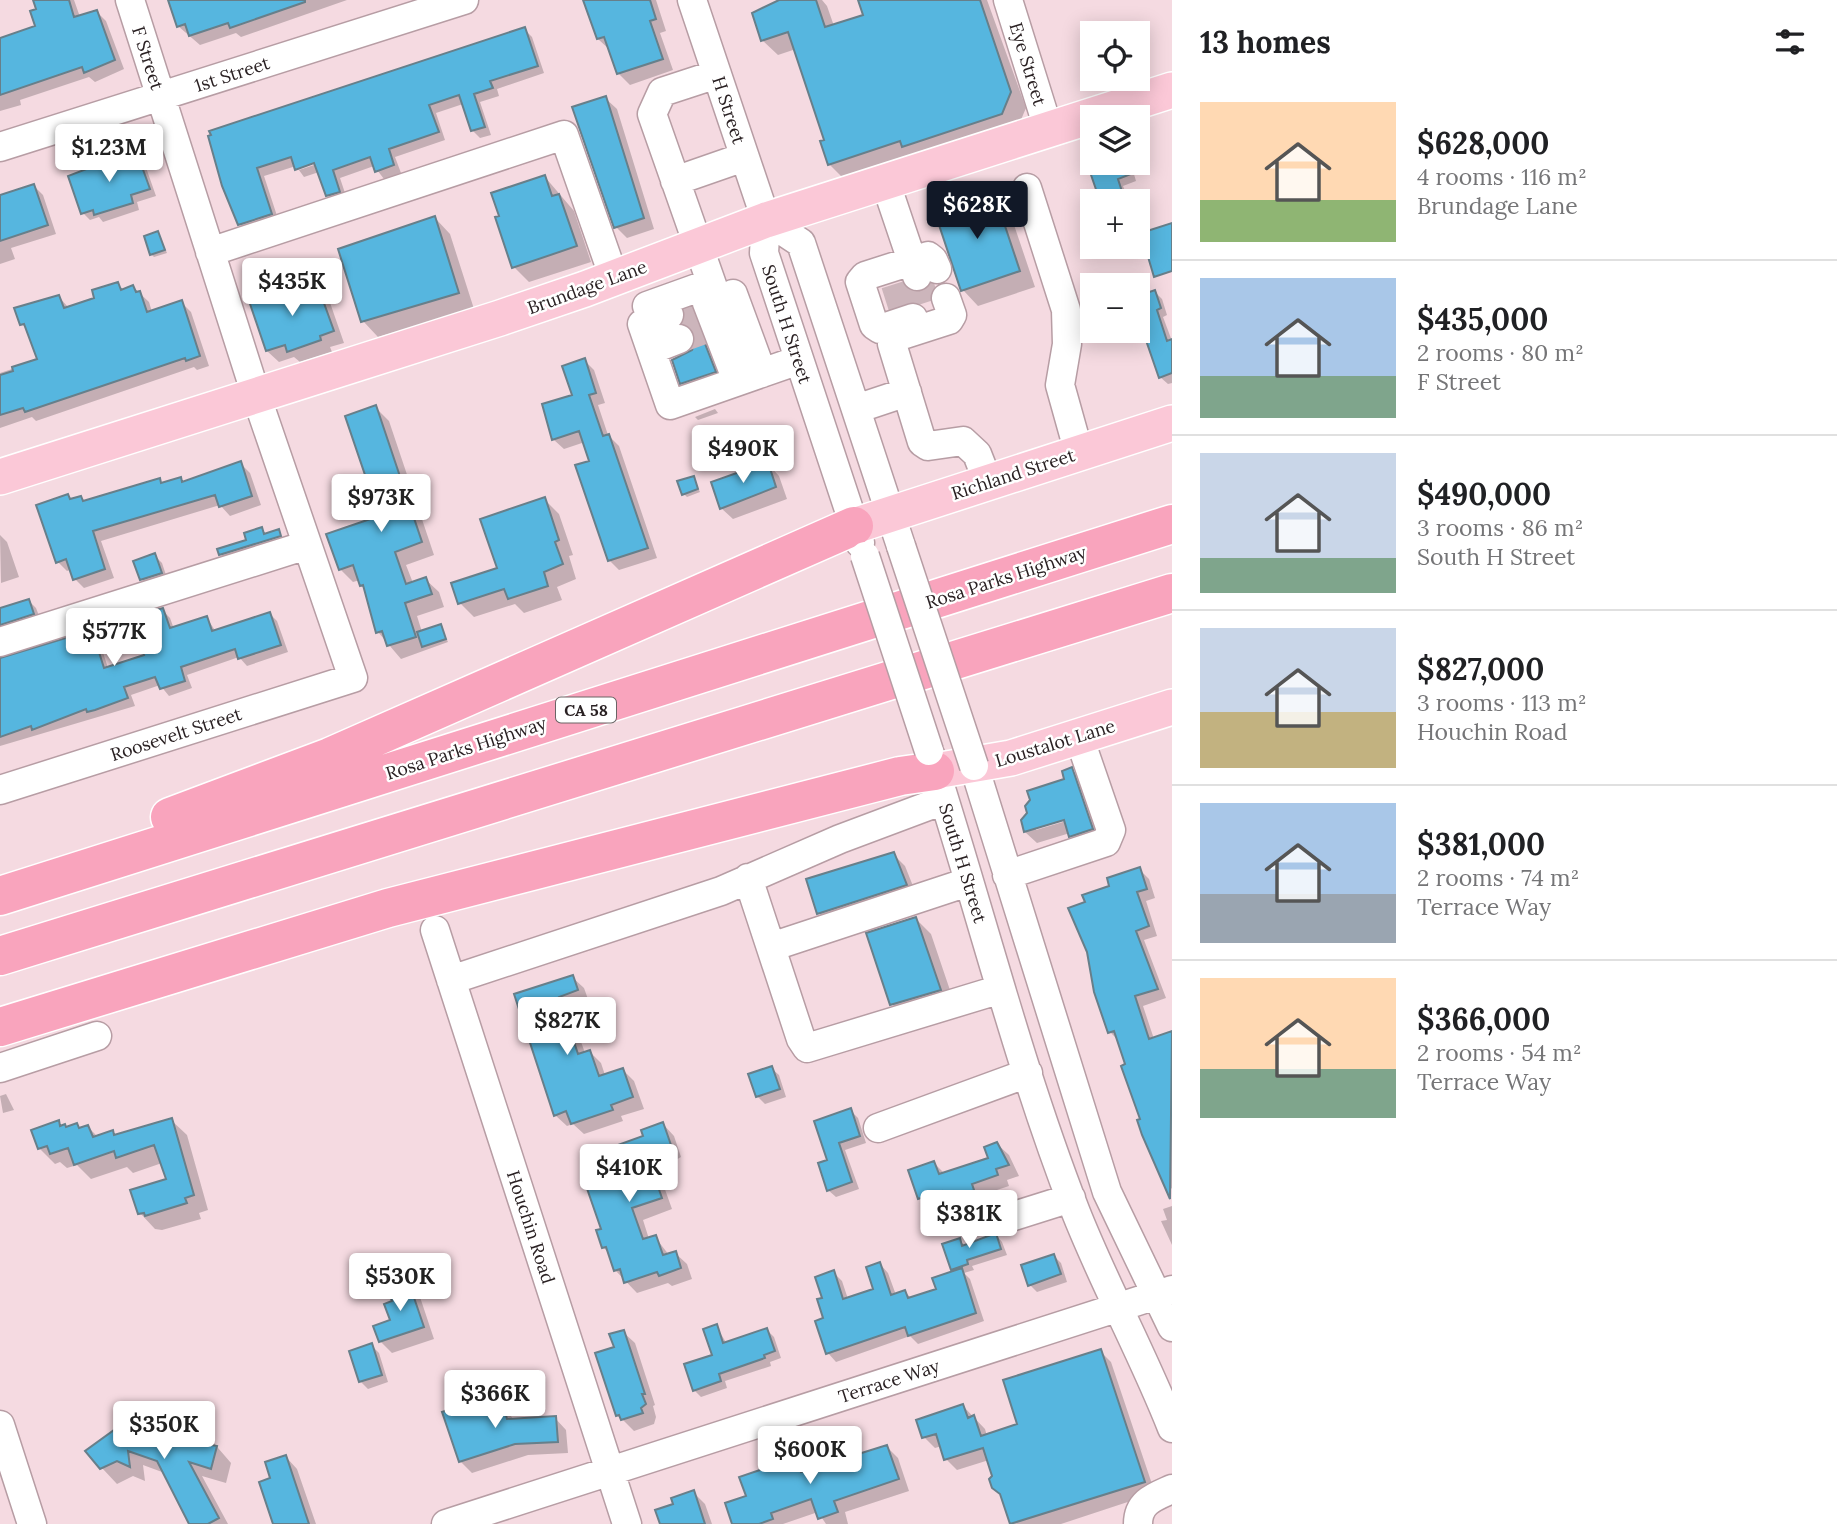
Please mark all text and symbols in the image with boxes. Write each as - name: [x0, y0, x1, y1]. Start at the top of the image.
- street label: Eye Street: [1004, 20, 1052, 108]
- map controls: [1080, 21, 1150, 343]
- button: locate: [1080, 21, 1150, 91]
- street label: F Street: [127, 23, 169, 93]
- text: 13 homes: [1200, 23, 1331, 61]
- icon: filters: [1771, 23, 1809, 61]
- street label: 1st Street: [192, 51, 272, 97]
- street label: H Street: [707, 73, 751, 147]
- button: layers: [1080, 105, 1150, 175]
- pin: $1.23M: [52, 124, 166, 184]
- text: $628,000: [1417, 124, 1549, 162]
- icon: home: [1256, 130, 1340, 214]
- text: $1.23M: [71, 132, 147, 161]
- text: 4 rooms · 116 m²: [1417, 162, 1587, 191]
- pin: $628K: [928, 182, 1026, 241]
- text: $628K: [943, 189, 1011, 218]
- button: +: [1080, 189, 1150, 259]
- text: Brundage Lane: [1417, 191, 1578, 220]
- street label: Brundage Lane: [524, 255, 650, 319]
- pin: $435K: [243, 258, 341, 318]
- street label: South H Street: [757, 262, 817, 386]
- text: $435K: [258, 266, 326, 295]
- button: −: [1080, 273, 1150, 343]
- text: $435,000: [1417, 300, 1548, 338]
- icon: home: [1256, 306, 1340, 390]
- text: 2 rooms · 80 m²: [1417, 338, 1584, 367]
- text: F Street: [1417, 367, 1501, 396]
- pin: $490K: [694, 426, 792, 485]
- text: $490K: [708, 433, 778, 462]
- street label: Richland Street: [948, 443, 1078, 505]
- pin: $973K: [332, 475, 430, 534]
- text: $490,000: [1417, 475, 1551, 513]
- icon: home: [1256, 481, 1340, 565]
- text: $973K: [348, 482, 414, 511]
- text: 3 rooms · 86 m²: [1417, 513, 1583, 542]
- street label: Rosa Parks Highway: [923, 540, 1090, 614]
- text: South H Street: [1417, 542, 1575, 571]
- pin: $577K: [65, 608, 163, 668]
- text: $577K: [82, 616, 146, 645]
- text: $827,000: [1417, 650, 1544, 688]
- icon: home: [1256, 656, 1340, 740]
- text: 3 rooms · 113 m²: [1417, 688, 1587, 717]
- road number: CA 58: [556, 698, 616, 722]
- street label: Roosevelt Street: [107, 702, 245, 766]
- street label: Rosa Parks Highway: [383, 711, 550, 785]
- street label: Loustalot Lane: [992, 714, 1118, 772]
- text: Houchin Road: [1417, 717, 1567, 746]
- street label: South H Street: [934, 800, 992, 926]
- text: $381,000: [1417, 825, 1545, 863]
- icon: home: [1256, 831, 1340, 915]
- text: 2 rooms · 74 m²: [1417, 863, 1579, 892]
- text: Terrace Way: [1417, 892, 1551, 921]
- pin: $827K: [518, 998, 616, 1057]
- text: $366,000: [1417, 1000, 1550, 1038]
- text: $827K: [534, 1005, 600, 1034]
- icon: home: [1256, 1006, 1340, 1090]
- text: 2 rooms · 54 m²: [1417, 1038, 1582, 1067]
- text: Terrace Way: [1417, 1067, 1551, 1096]
- pin: $410K: [580, 1144, 678, 1204]
- text: $410K: [596, 1152, 662, 1181]
- street label: Houchin Road: [502, 1167, 560, 1287]
- pin: $381K: [920, 1190, 1018, 1250]
- text: $381K: [936, 1198, 1002, 1227]
- pin: $530K: [351, 1254, 449, 1313]
- text: $530K: [365, 1261, 435, 1290]
- street label: Terrace Way: [836, 1354, 943, 1408]
- pin: $366K: [446, 1370, 544, 1430]
- text: $366K: [460, 1378, 530, 1407]
- pin: $350K: [115, 1402, 213, 1461]
- text: $350K: [129, 1409, 199, 1438]
- pin: $600K: [761, 1426, 859, 1486]
- text: $600K: [774, 1434, 846, 1463]

